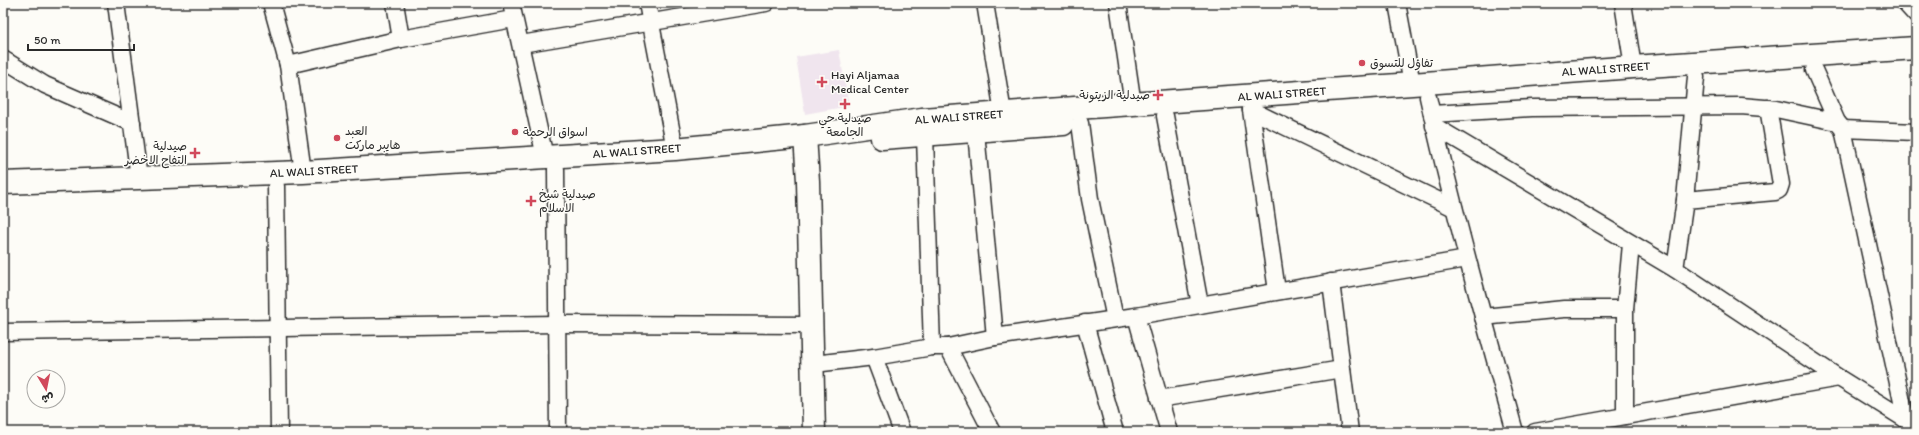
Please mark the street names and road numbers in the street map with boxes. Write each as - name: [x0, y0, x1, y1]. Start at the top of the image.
- street label: AL WALI STREET: [1561, 59, 1651, 79]
- street label: AL WALI STREET: [1237, 84, 1327, 104]
- street label: AL WALI STREET: [914, 107, 1004, 127]
- street label: AL WALI STREET: [592, 141, 682, 161]
- street label: AL WALI STREET: [269, 162, 359, 180]

